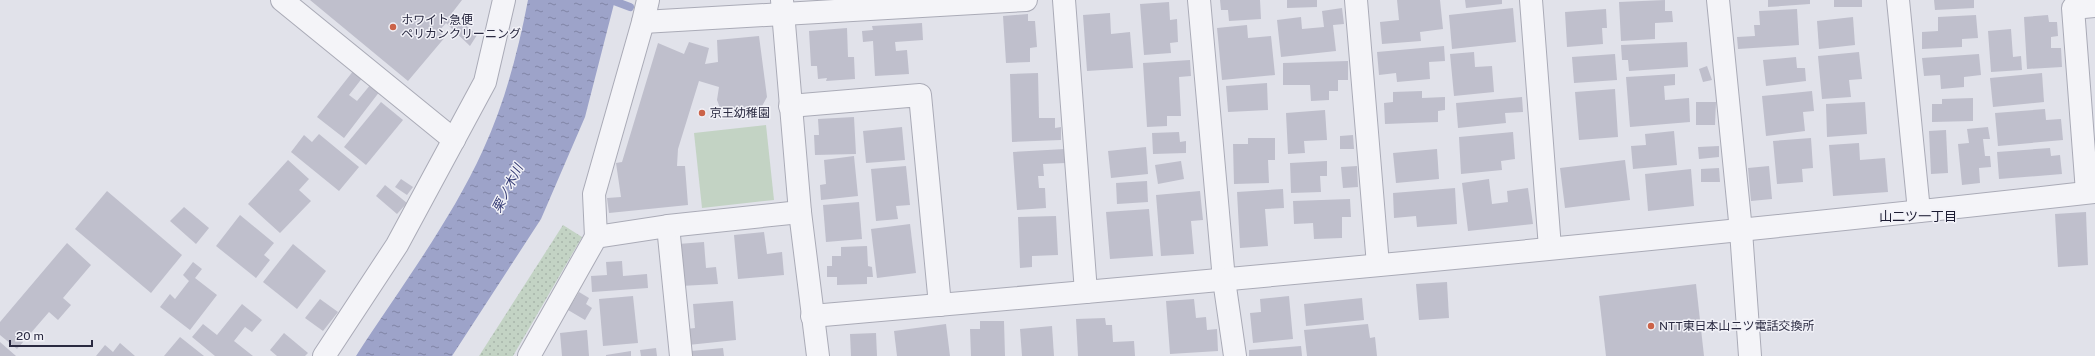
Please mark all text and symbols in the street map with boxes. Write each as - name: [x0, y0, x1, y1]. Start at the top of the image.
- place label: ホワイト急便 ペリカンクリーニング: [401, 13, 521, 41]
- marker: ホワイト急便 ペリカンクリーニング: [388, 22, 398, 32]
- place label: 京王幼稚園: [710, 106, 770, 120]
- marker: 京王幼稚園: [697, 108, 707, 118]
- water label: 栗ノ木川: [489, 160, 527, 215]
- district label: 山二ツ一丁目: [1879, 209, 1957, 224]
- place label: NTT東日本山ニツ電話交換所: [1659, 319, 1815, 333]
- marker: NTT東日本山ニツ電話交換所: [1646, 321, 1656, 331]
- scale bar: [10, 322, 92, 348]
- text: 20 m: [16, 329, 44, 343]

